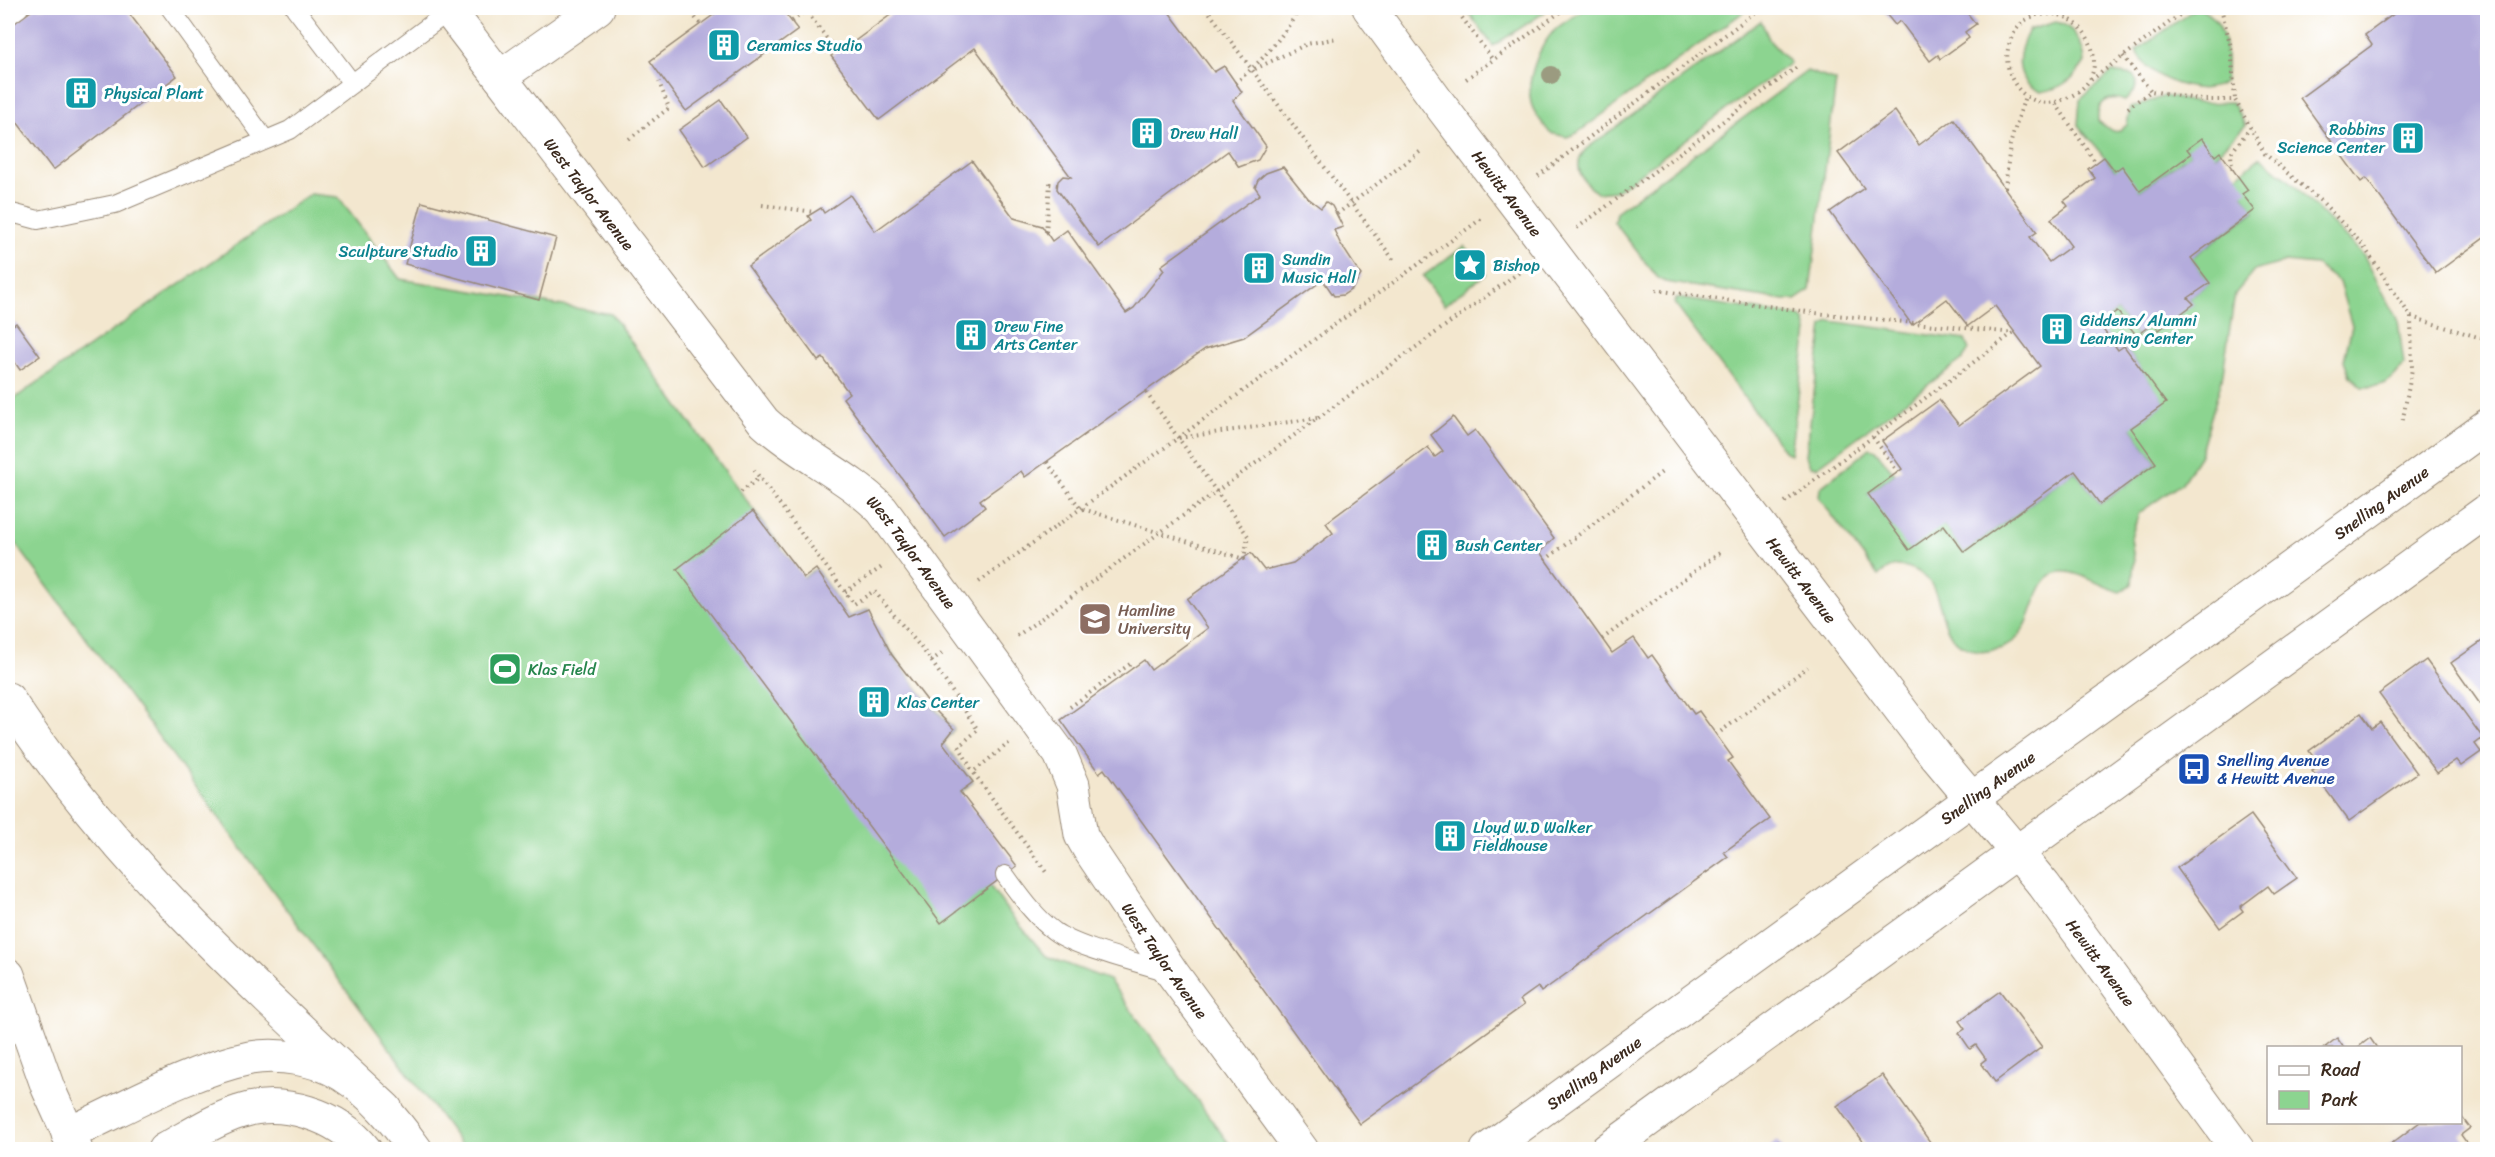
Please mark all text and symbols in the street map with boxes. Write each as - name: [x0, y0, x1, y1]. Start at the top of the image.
- building icon: Ceramics Studio: [706, 27, 742, 63]
- place label: Ceramics Studio: [747, 31, 862, 60]
- building icon: Physical Plant: [63, 75, 99, 111]
- place label: Physical Plant: [104, 79, 204, 108]
- building icon: Drew Hall: [1129, 115, 1165, 151]
- place label: Robbins Science Center: [2277, 115, 2386, 162]
- place label: Drew Hall: [1170, 119, 1238, 148]
- building icon: Robbins Science Center: [2390, 120, 2426, 156]
- street label: West Taylor Avenue: [536, 131, 642, 257]
- street label: Hewitt Avenue: [1464, 143, 1550, 243]
- building icon: Sculpture Studio: [463, 233, 499, 269]
- place label: Sculpture Studio: [339, 237, 458, 266]
- place label: Sundin Music Hall: [1282, 245, 1356, 292]
- place icon: Bishop: [1452, 247, 1488, 283]
- building icon: Sundin Music Hall: [1241, 250, 1277, 286]
- place label: Bishop: [1493, 251, 1540, 280]
- place label: Giddens/ Alumni Learning Center: [2080, 306, 2197, 353]
- building icon: Giddens/ Alumni Learning Center: [2039, 311, 2075, 347]
- place label: Drew Fine Arts Center: [993, 312, 1079, 359]
- building icon: Drew Fine Arts Center: [953, 317, 989, 353]
- street label: Snelling Avenue: [2327, 458, 2435, 548]
- street label: West Taylor Avenue: [859, 488, 964, 616]
- building icon: Bush Center: [1414, 527, 1450, 563]
- street label: Hewitt Avenue: [1758, 530, 1844, 630]
- place label: Bush Center: [1455, 531, 1543, 560]
- place label: Hamline University: [1118, 596, 1192, 643]
- school or university icon: Hamline University: [1077, 601, 1113, 637]
- sports icon: Klas Field: [487, 651, 523, 687]
- place label: Klas Field: [528, 655, 597, 684]
- building icon: Klas Center: [856, 684, 892, 720]
- place label: Klas Center: [897, 688, 980, 717]
- street label: Snelling Avenue: [1934, 743, 2042, 833]
- place label: Snelling Avenue & Hewitt Avenue: [2217, 746, 2335, 793]
- bus stop icon: Snelling Avenue & Hewitt Avenue: [2176, 751, 2212, 787]
- place label: Lloyd W.D Walker Fieldhouse: [1473, 813, 1593, 860]
- building icon: Lloyd W.D Walker Fieldhouse: [1432, 818, 1468, 854]
- street label: West Taylor Avenue: [1114, 896, 1215, 1025]
- street label: Hewitt Avenue: [2058, 912, 2143, 1013]
- street label: Snelling Avenue: [1540, 1028, 1648, 1118]
- legend: [2267, 1046, 2462, 1124]
- text: Road: [2321, 1054, 2361, 1086]
- text: Park: [2321, 1084, 2358, 1116]

